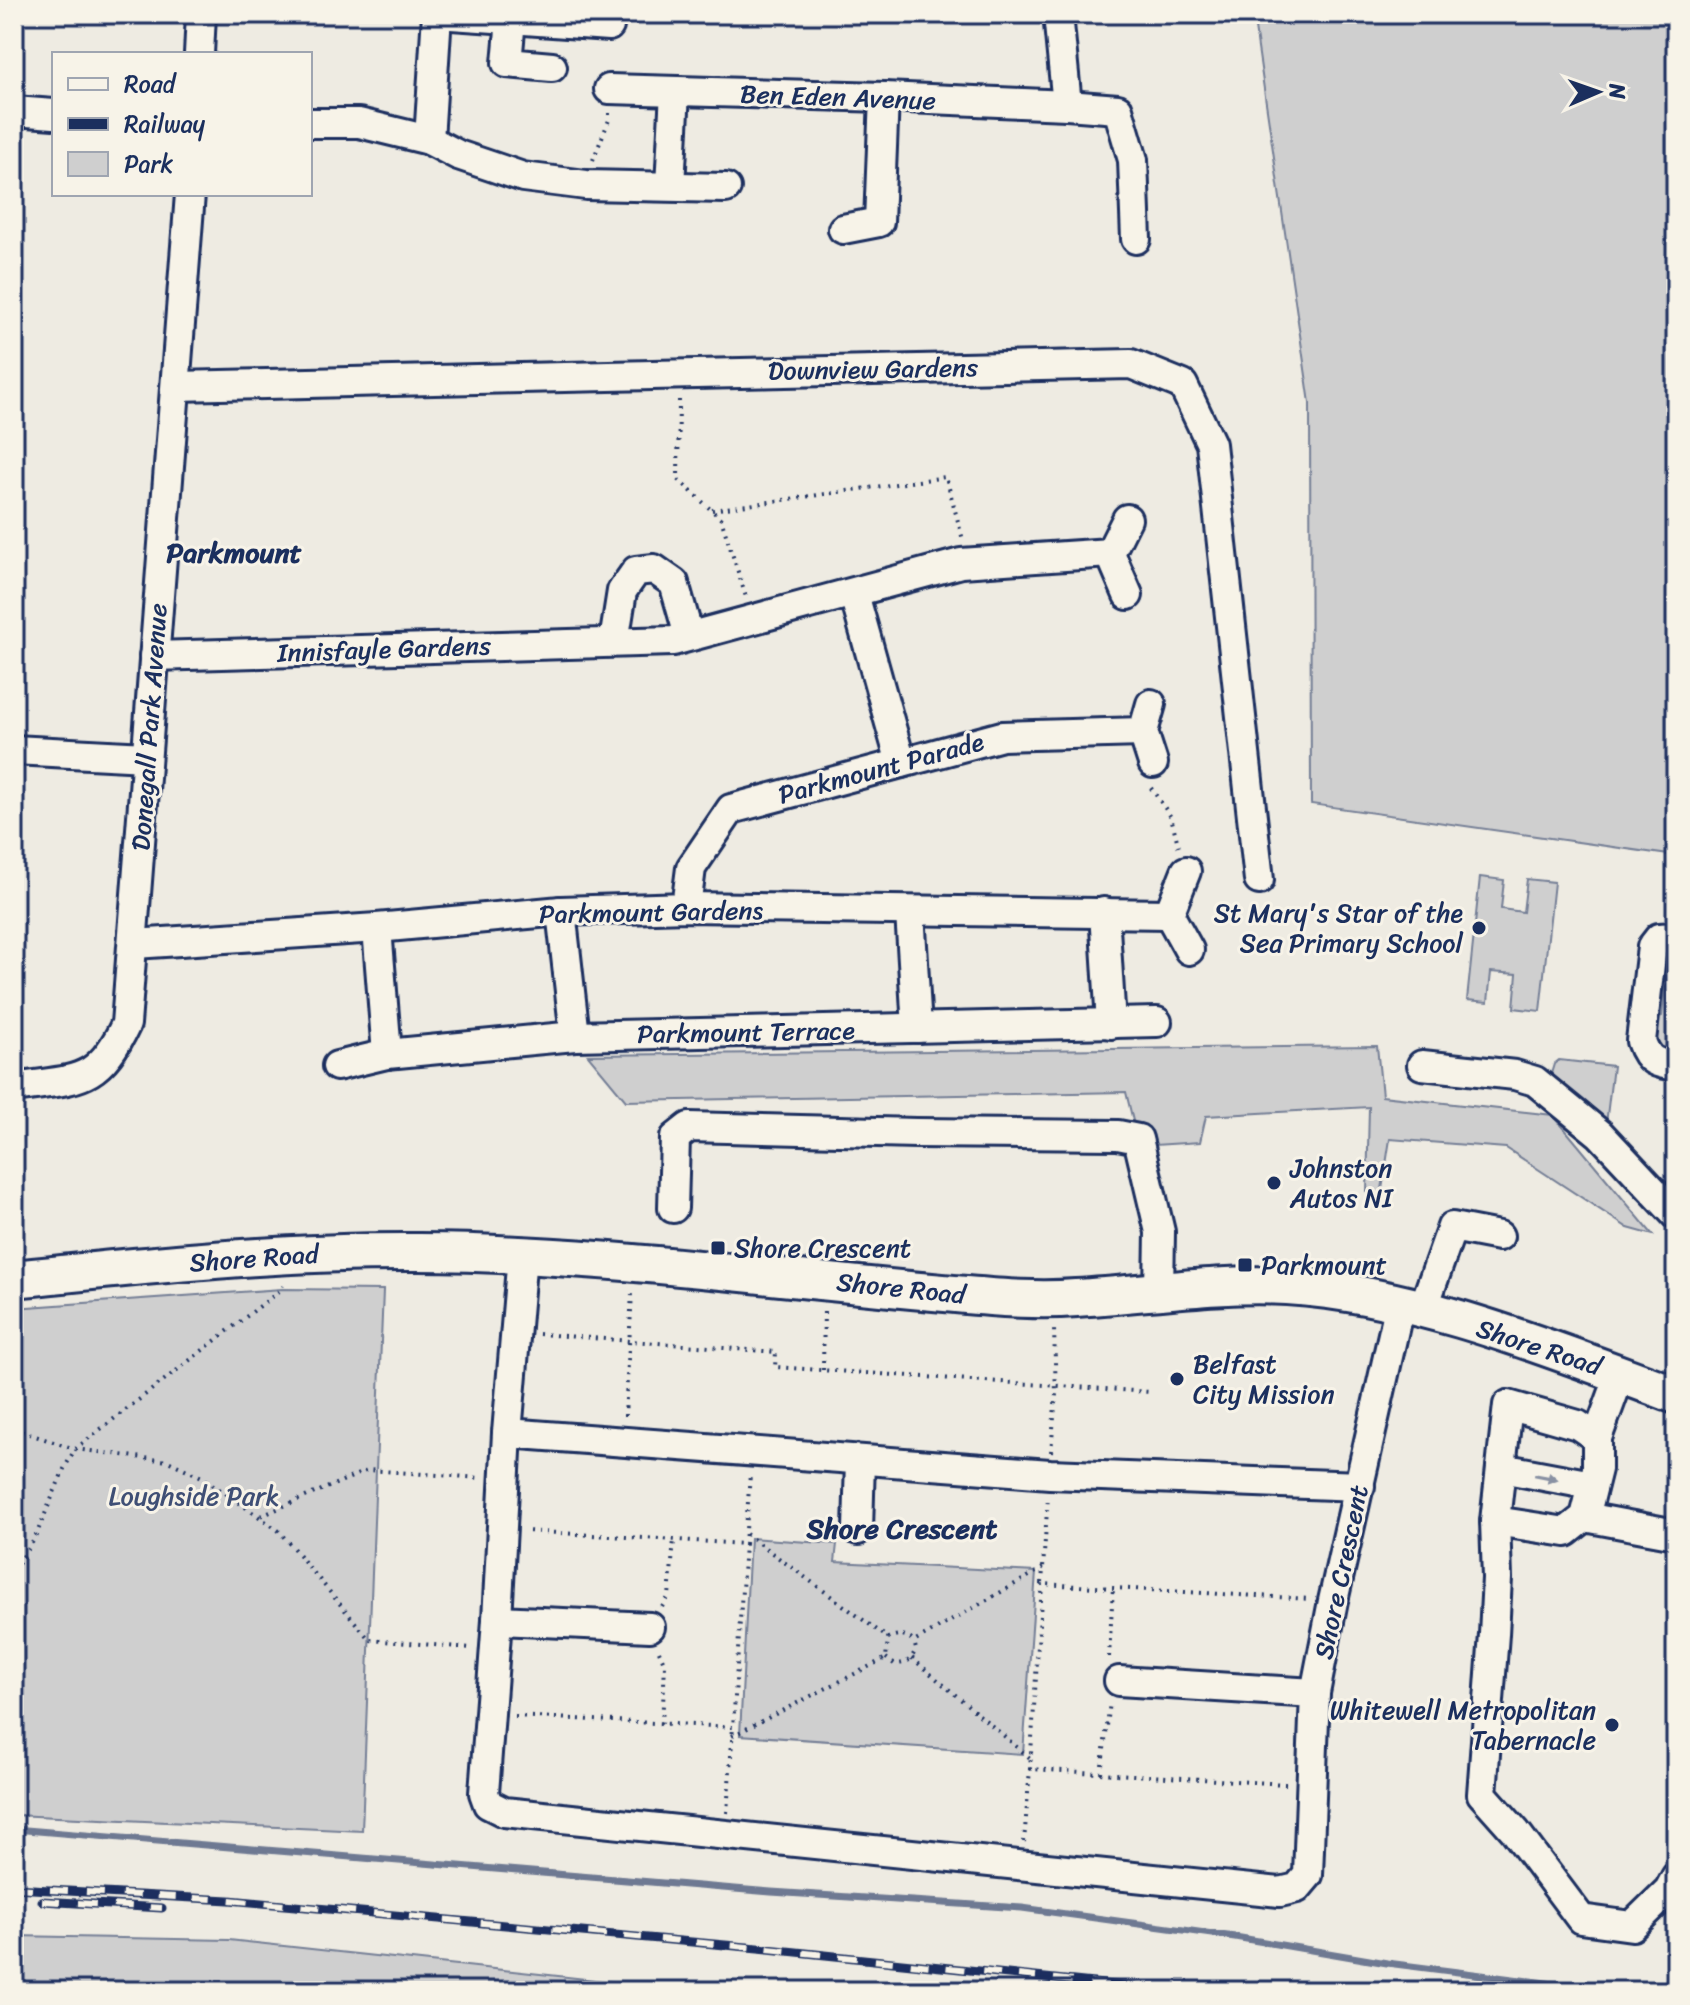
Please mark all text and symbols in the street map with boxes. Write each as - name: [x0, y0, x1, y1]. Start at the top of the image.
- legend: [52, 52, 312, 196]
- north arrow: [1558, 52, 1638, 132]
- text: Road: [124, 63, 178, 105]
- street label: Ben Eden Avenue: [739, 71, 937, 123]
- text: N: [1598, 82, 1637, 100]
- text: Railway: [124, 103, 206, 145]
- text: Park: [124, 143, 173, 185]
- street label: Downview Gardens: [768, 344, 979, 394]
- district label: Parkmount: [166, 528, 302, 577]
- street label: Donegall Park Avenue: [117, 602, 181, 852]
- street label: Innisfayle Gardens: [275, 622, 493, 676]
- street label: Parkmount Parade: [773, 718, 989, 818]
- street label: Parkmount Gardens: [539, 887, 764, 937]
- place label: St Mary's Star of the Sea Primary School: [1214, 890, 1464, 966]
- marker: St Mary's Star of the Sea Primary School: [1470, 919, 1488, 937]
- street label: Parkmount Terrace: [637, 1007, 856, 1057]
- place label: Johnston Autos NI: [1289, 1145, 1394, 1221]
- marker: Johnston Autos NI: [1265, 1174, 1283, 1192]
- place label: Shore Crescent: [734, 1225, 911, 1271]
- street label: Shore Road: [188, 1230, 322, 1285]
- marker: Shore Crescent: [709, 1239, 727, 1257]
- place label: Parkmount: [1261, 1242, 1387, 1288]
- marker: Parkmount: [1236, 1256, 1254, 1274]
- street label: Shore Road: [834, 1258, 970, 1318]
- street label: Shore Road: [1470, 1305, 1610, 1390]
- place label: Belfast City Mission: [1193, 1341, 1334, 1417]
- marker: Belfast City Mission: [1168, 1370, 1186, 1388]
- one-way arrow: [1534, 1471, 1559, 1483]
- park label: Loughside Park: [109, 1473, 279, 1519]
- street label: Shore Crescent: [1300, 1481, 1382, 1663]
- district label: Shore Crescent: [806, 1504, 998, 1553]
- place label: Whitewell Metropolitan Tabernacle: [1330, 1687, 1596, 1763]
- marker: Whitewell Metropolitan Tabernacle: [1603, 1716, 1621, 1734]

